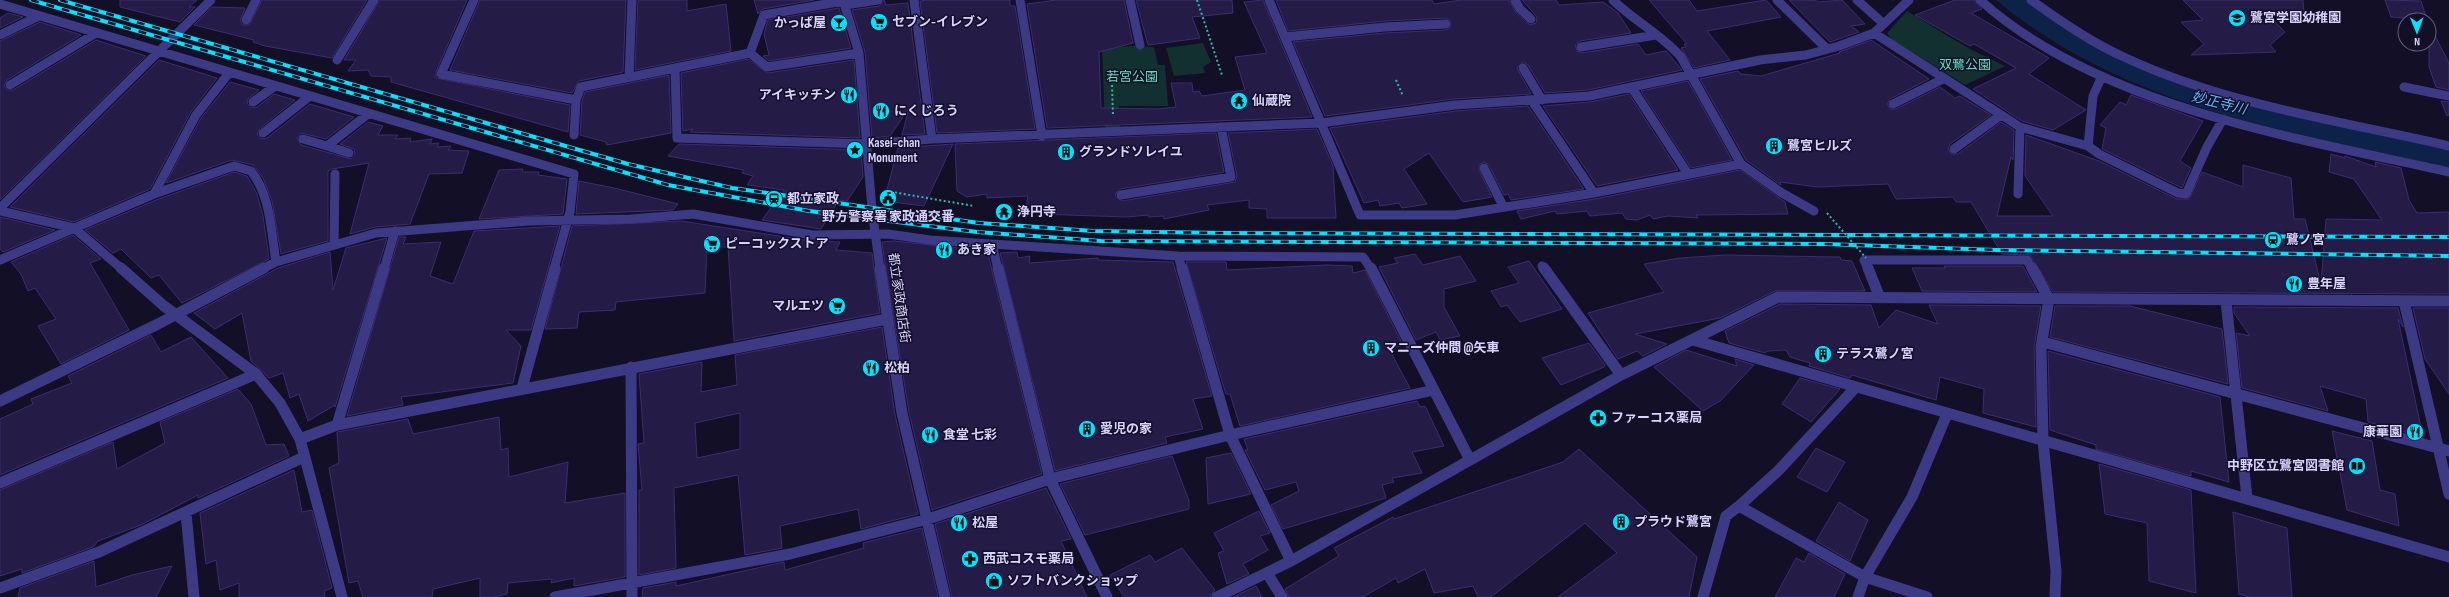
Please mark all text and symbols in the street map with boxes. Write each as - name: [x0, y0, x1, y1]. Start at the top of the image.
- school or university icon: 鷺宮学園幼稚園: [2227, 8, 2247, 28]
- place label: 鷺宮学園幼稚園: [2250, 10, 2341, 26]
- supermarket icon: セブン-イレブン: [869, 12, 889, 32]
- north arrow: [2397, 12, 2437, 52]
- bar icon: かっぱ屋: [829, 13, 849, 33]
- place label: セブン-イレブン: [892, 14, 988, 30]
- place label: かっぱ屋: [774, 15, 826, 31]
- text: N: [2414, 35, 2420, 48]
- park label: 双鷺公園: [1939, 57, 1991, 73]
- park label: 若宮公園: [1106, 69, 1158, 85]
- restaurant icon: アイキッチン: [839, 85, 859, 105]
- place label: アイキッチン: [759, 87, 836, 103]
- water label: 妙正寺川: [2190, 88, 2250, 119]
- temple icon: 仙蔵院: [1229, 91, 1249, 111]
- place label: 仙蔵院: [1252, 93, 1291, 109]
- restaurant icon: にくじろう: [871, 101, 891, 121]
- place label: にくじろう: [894, 103, 959, 119]
- place label: Kasei-chan Monument: [868, 135, 920, 166]
- building icon: 鷺宮ヒルズ: [1764, 136, 1784, 156]
- place label: 鷺宮ヒルズ: [1787, 138, 1852, 154]
- place icon: Kasei-chan Monument: [845, 140, 865, 160]
- building icon: グランドソレイユ: [1056, 142, 1076, 162]
- place label: グランドソレイユ: [1079, 144, 1183, 160]
- public building icon: 野方警察署 家政通交番: [878, 188, 898, 208]
- station icon: 都立家政: [764, 189, 784, 209]
- place label: 都立家政: [787, 191, 839, 207]
- temple icon: 浄円寺: [994, 202, 1014, 222]
- place label: 浄円寺: [1017, 204, 1056, 220]
- place label: 野方警察署 家政通交番: [822, 209, 954, 225]
- station icon: 鷺ノ宮: [2263, 230, 2283, 250]
- place label: 鷺ノ宮: [2286, 232, 2325, 248]
- supermarket icon: ピーコックストア: [702, 234, 722, 254]
- place label: ピーコックストア: [725, 236, 829, 252]
- restaurant icon: あき家: [934, 240, 954, 260]
- place label: あき家: [957, 242, 996, 258]
- street label: 都立家政商店街: [885, 252, 913, 344]
- restaurant icon: 豊年屋: [2284, 274, 2304, 294]
- place label: 豊年屋: [2307, 276, 2346, 292]
- supermarket icon: マルエツ: [827, 296, 847, 316]
- place label: マルエツ: [772, 298, 824, 314]
- building icon: マニーズ仲間 @矢車: [1361, 338, 1381, 358]
- place label: マニーズ仲間 @矢車: [1384, 340, 1499, 356]
- building icon: テラス鷺ノ宮: [1813, 344, 1833, 364]
- place label: テラス鷺ノ宮: [1836, 346, 1914, 362]
- restaurant icon: 松柏: [861, 358, 881, 378]
- place label: 松柏: [884, 360, 910, 376]
- pharmacy icon: ファーコス薬局: [1588, 408, 1608, 428]
- place label: ファーコス薬局: [1611, 410, 1702, 426]
- building icon: 愛児の家: [1077, 419, 1097, 439]
- place label: 愛児の家: [1100, 421, 1152, 437]
- restaurant icon: 康華園: [2405, 422, 2425, 442]
- place label: 康華園: [2363, 424, 2402, 440]
- restaurant icon: 食堂 七彩: [920, 425, 940, 445]
- place label: 食堂 七彩: [943, 427, 997, 443]
- library icon: 中野区立鷺宮図書館: [2347, 456, 2367, 476]
- place label: 中野区立鷺宮図書館: [2227, 458, 2344, 474]
- building icon: プラウド鷺宮: [1611, 512, 1631, 532]
- restaurant icon: 松屋: [949, 513, 969, 533]
- place label: プラウド鷺宮: [1634, 514, 1712, 530]
- place label: 松屋: [972, 515, 998, 531]
- pharmacy icon: 西武コスモ薬局: [960, 549, 980, 569]
- place label: 西武コスモ薬局: [983, 551, 1074, 567]
- shop icon: ソフトバンクショップ: [984, 571, 1004, 591]
- place label: ソフトバンクショップ: [1007, 573, 1138, 589]

